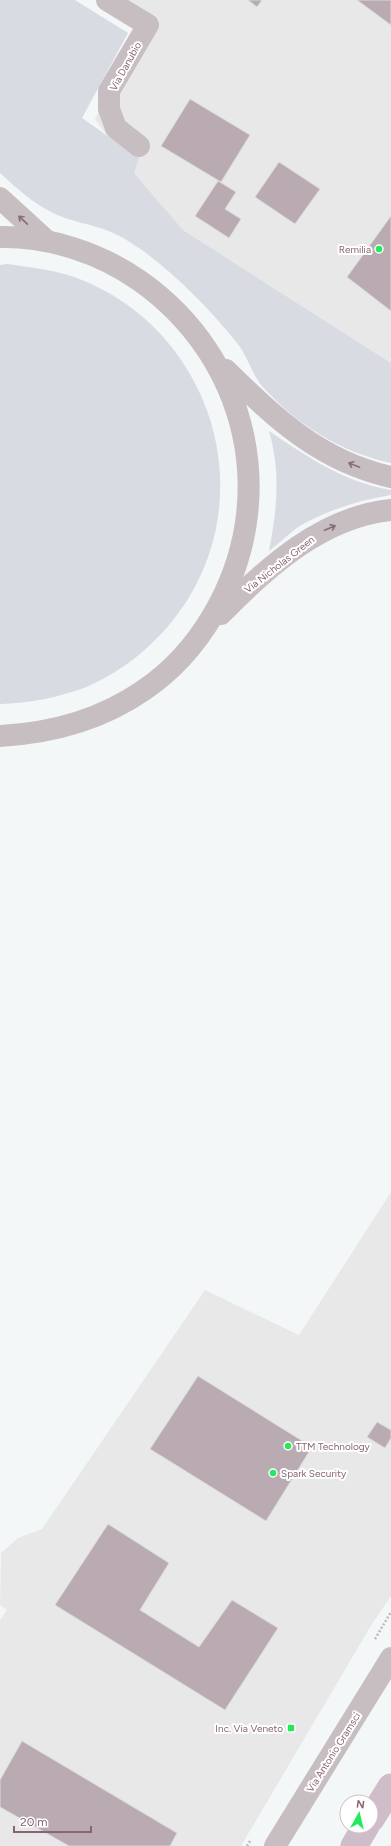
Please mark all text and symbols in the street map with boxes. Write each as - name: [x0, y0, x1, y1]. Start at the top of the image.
- street label: Via Danubio: [107, 39, 144, 93]
- one-way arrow: [18, 215, 28, 225]
- place label: Remilia: [339, 243, 371, 256]
- marker: Remilia: [374, 244, 384, 254]
- one-way arrow: [348, 461, 360, 468]
- one-way arrow: [323, 523, 335, 531]
- street label: Via Nicholas Green: [242, 533, 317, 596]
- place label: TTM Technology: [296, 1440, 371, 1453]
- marker: TTM Technology: [283, 1441, 293, 1451]
- place label: Spark Security: [281, 1467, 347, 1480]
- marker: Spark Security: [268, 1468, 278, 1478]
- street label: Via Antonio Gramsci: [304, 1710, 363, 1795]
- place label: Inc. Via Veneto: [215, 1722, 283, 1735]
- marker: Inc. Via Veneto: [286, 1723, 296, 1733]
- north arrow: [339, 1794, 379, 1834]
- text: N: [355, 1798, 365, 1812]
- scale bar: [14, 1808, 91, 1834]
- text: 20 m: [20, 1815, 48, 1829]

